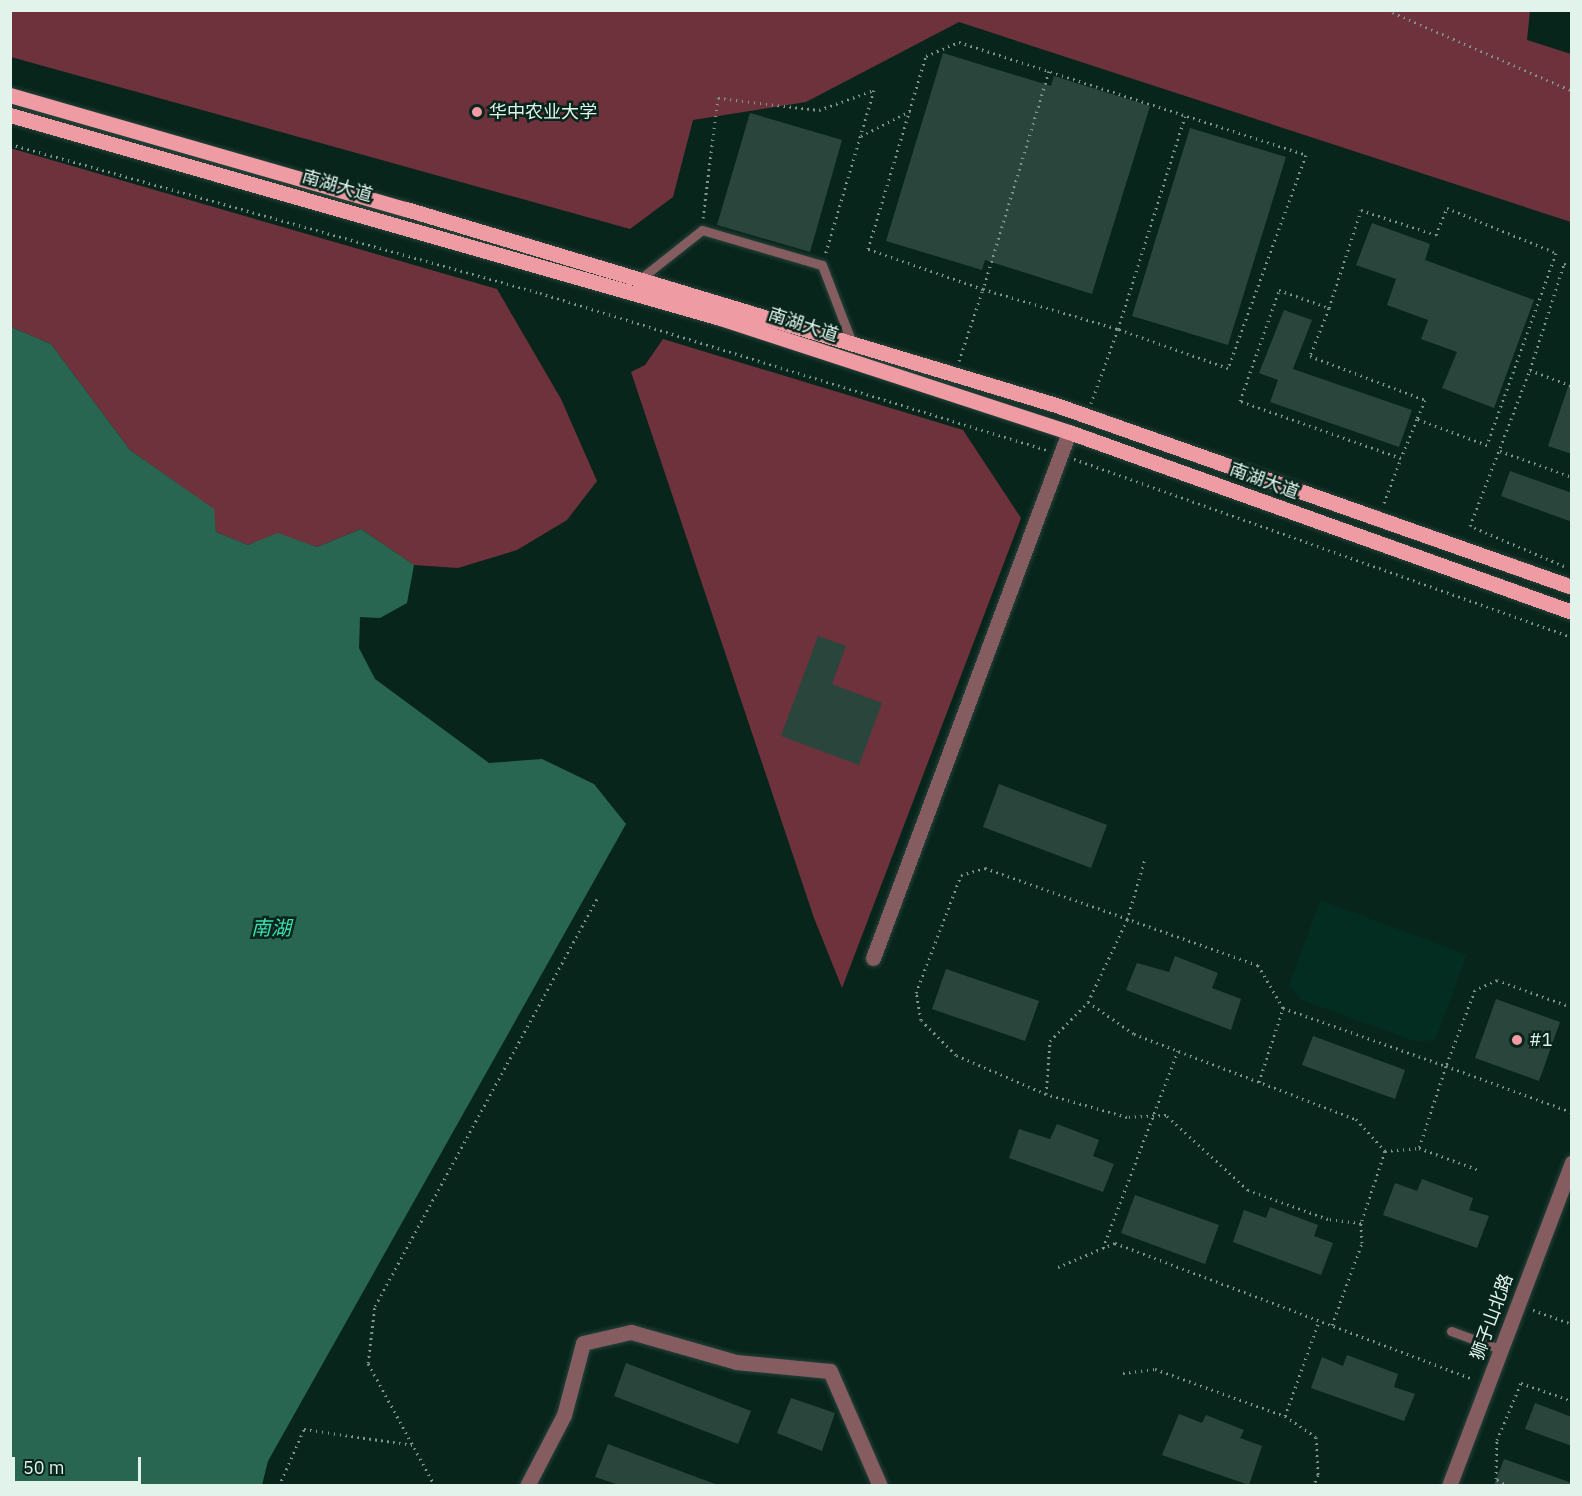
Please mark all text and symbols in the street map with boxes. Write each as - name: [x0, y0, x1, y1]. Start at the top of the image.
- place label: 华中农业大学: [489, 101, 597, 123]
- marker: 华中农业大学: [470, 105, 484, 119]
- street label: 南湖大道: [299, 166, 375, 206]
- street label: 南湖大道: [765, 304, 841, 346]
- street label: 南湖大道: [1226, 459, 1302, 503]
- water label: 南湖: [251, 915, 291, 939]
- place label: #1: [1529, 1029, 1553, 1051]
- marker: #1: [1510, 1033, 1524, 1047]
- street label: 狮子山北路: [1466, 1271, 1518, 1363]
- scale bar: [15, 1445, 144, 1483]
- text: 50 m: [23, 1456, 65, 1479]

